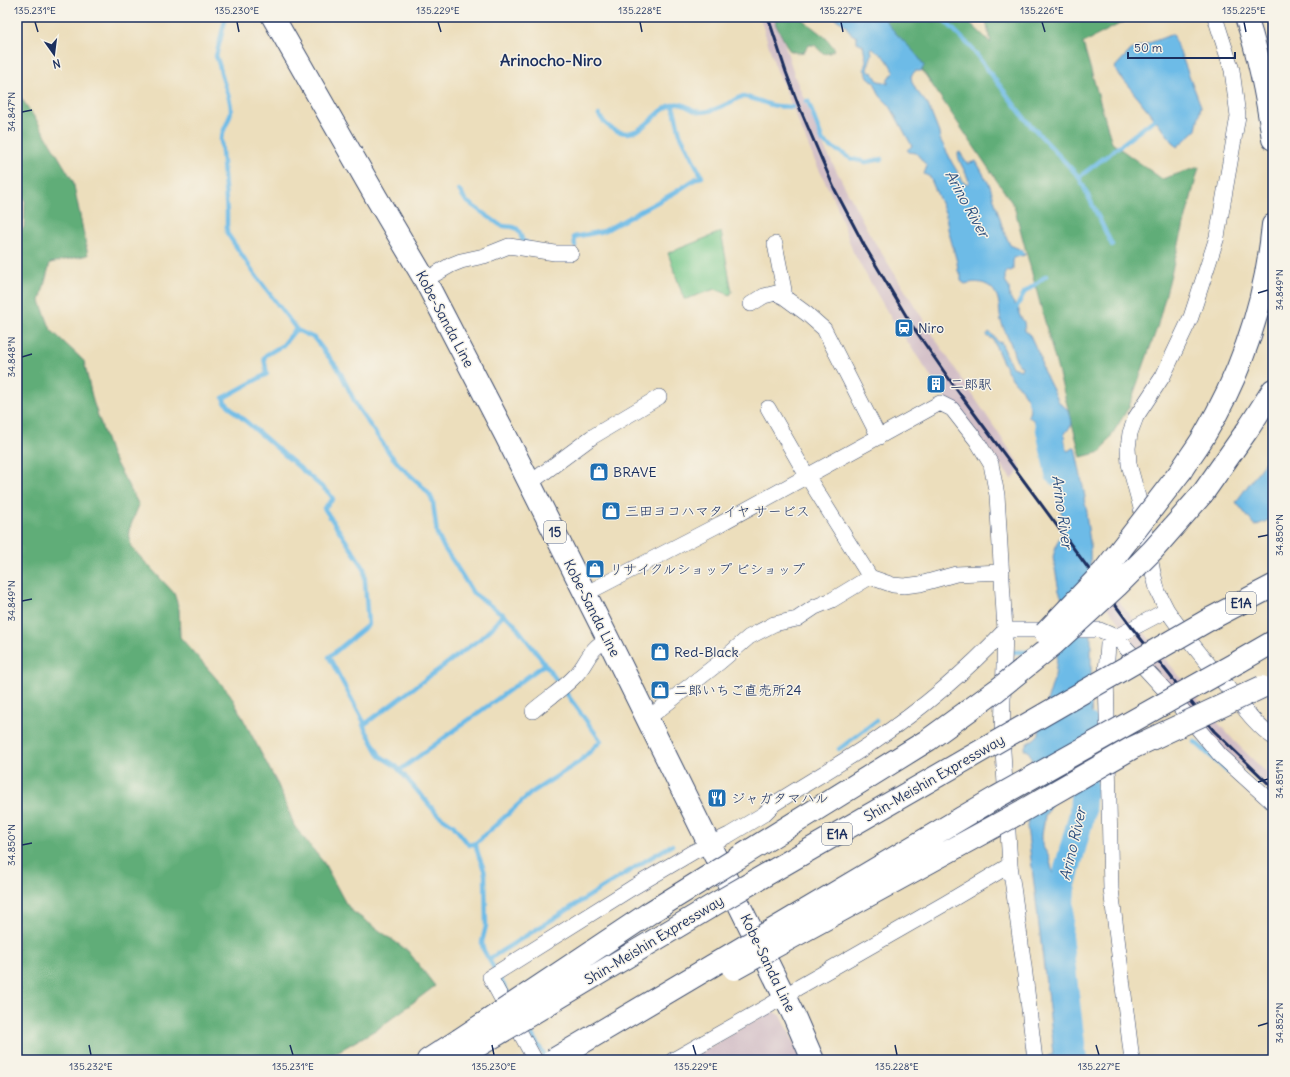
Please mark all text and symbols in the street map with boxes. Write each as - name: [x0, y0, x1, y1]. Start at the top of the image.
- text: 135.231°E: [14, 4, 56, 17]
- text: 135.230°E: [215, 4, 259, 17]
- text: 135.229°E: [416, 4, 460, 17]
- text: 135.228°E: [618, 4, 662, 17]
- text: 135.227°E: [820, 4, 862, 17]
- text: 135.226°E: [1020, 4, 1064, 17]
- text: 135.225°E: [1222, 4, 1266, 17]
- north arrow: [34, 34, 74, 74]
- scale bar: [1128, 34, 1235, 60]
- text: 50 m: [1134, 40, 1163, 55]
- district label: Arinocho-Niro: [500, 50, 602, 70]
- text: N: [51, 56, 62, 71]
- text: 34.847°N: [5, 92, 18, 132]
- water label: Arino River: [941, 167, 995, 242]
- street label: Kobe-Sanda Line: [412, 267, 478, 371]
- text: 34.849°N: [1273, 269, 1286, 311]
- station icon: Niro: [893, 317, 915, 339]
- place label: Niro: [918, 319, 944, 337]
- text: 34.848°N: [5, 336, 18, 378]
- building icon: 二郎駅: [925, 373, 947, 395]
- place label: 二郎駅: [950, 375, 992, 393]
- shop icon: BRAVE: [588, 461, 610, 483]
- place label: BRAVE: [613, 463, 657, 481]
- water label: Arino River: [1048, 474, 1077, 552]
- shop icon: 三田ヨコハマタイヤ サービス: [600, 500, 622, 522]
- place label: 三田ヨコハマタイヤ サービス: [625, 502, 810, 520]
- text: 34.850°N: [1273, 514, 1286, 556]
- road number: 15: [544, 521, 566, 543]
- street label: Kobe-Sanda Line: [560, 556, 624, 660]
- shop icon: リサイクルショップ ビショップ: [584, 558, 606, 580]
- place label: リサイクルショップ ビショップ: [609, 560, 805, 578]
- text: 34.849°N: [5, 580, 18, 622]
- road number: E1A: [1226, 592, 1256, 614]
- shop icon: Red-Black: [649, 641, 671, 663]
- place label: Red-Black: [674, 643, 739, 661]
- shop icon: 二郎いちご直売所24: [649, 679, 671, 701]
- place label: 二郎いちご直売所24: [674, 681, 802, 699]
- street label: Shin-Meishin Expressway: [860, 730, 1008, 826]
- text: 34.851°N: [1273, 759, 1286, 799]
- restaurant icon: ジャガタマハル: [706, 787, 728, 809]
- place label: ジャガタマハル: [731, 789, 829, 807]
- water label: Arino River: [1055, 804, 1091, 882]
- road number: E1A: [822, 823, 852, 845]
- text: 34.850°N: [5, 824, 18, 866]
- street label: Shin-Meishin Expressway: [581, 891, 727, 989]
- street label: Kobe-Sanda Line: [736, 911, 800, 1015]
- text: 34.852°N: [1273, 1003, 1286, 1043]
- text: 135.232°E: [69, 1060, 113, 1073]
- text: 135.231°E: [272, 1060, 314, 1073]
- text: 135.230°E: [472, 1060, 516, 1073]
- text: 135.229°E: [674, 1060, 718, 1073]
- text: 135.228°E: [875, 1060, 919, 1073]
- text: 135.227°E: [1078, 1060, 1120, 1073]

